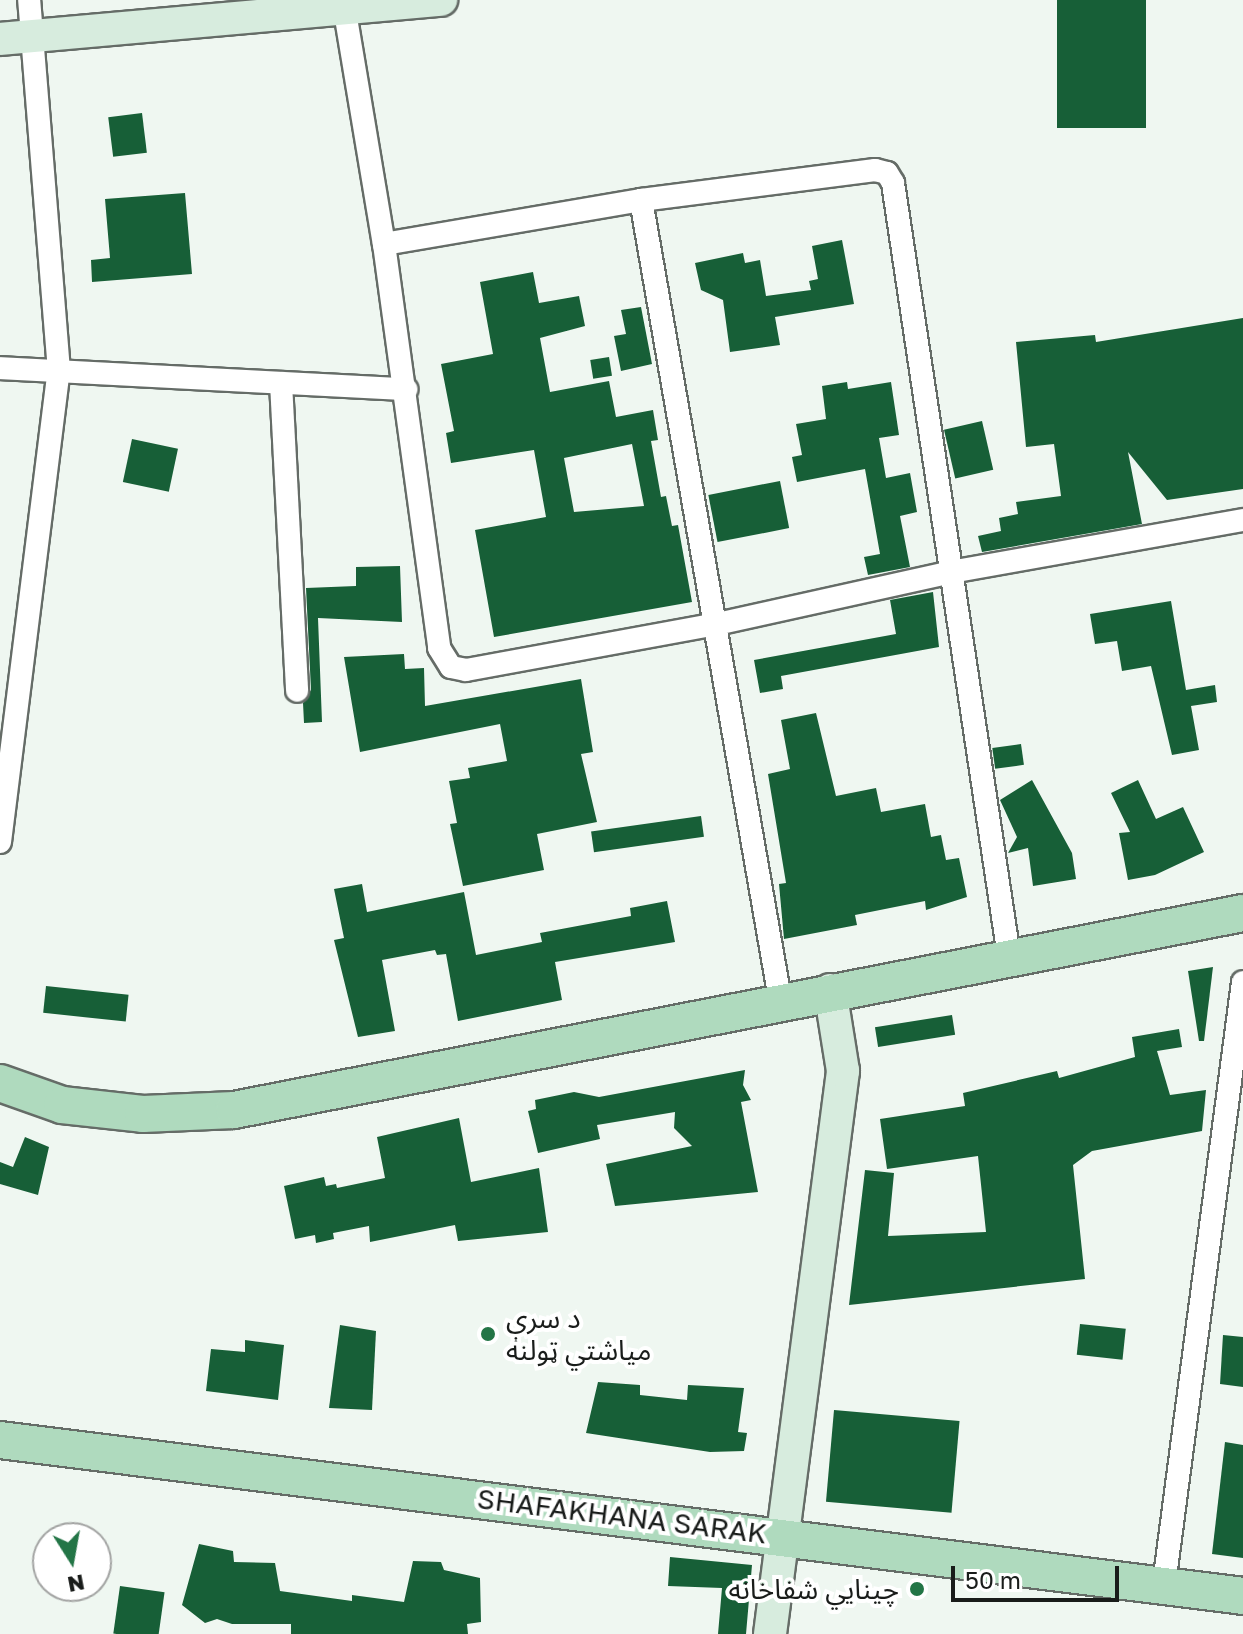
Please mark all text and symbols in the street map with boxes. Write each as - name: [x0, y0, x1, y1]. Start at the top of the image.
- place label: د سرې مياشتي ټولنه: [506, 1301, 651, 1367]
- marker: د سرې مياشتي ټولنه: [477, 1323, 499, 1345]
- street label: SHAFAKHANA SARAK: [475, 1482, 769, 1550]
- north arrow: [32, 1522, 112, 1602]
- scale bar: [955, 1550, 1123, 1600]
- text: 50 m: [965, 1565, 1021, 1594]
- text: N: [66, 1569, 87, 1599]
- place label: چينايي شفاخانه: [729, 1572, 899, 1606]
- marker: چينايي شفاخانه: [906, 1578, 928, 1600]

